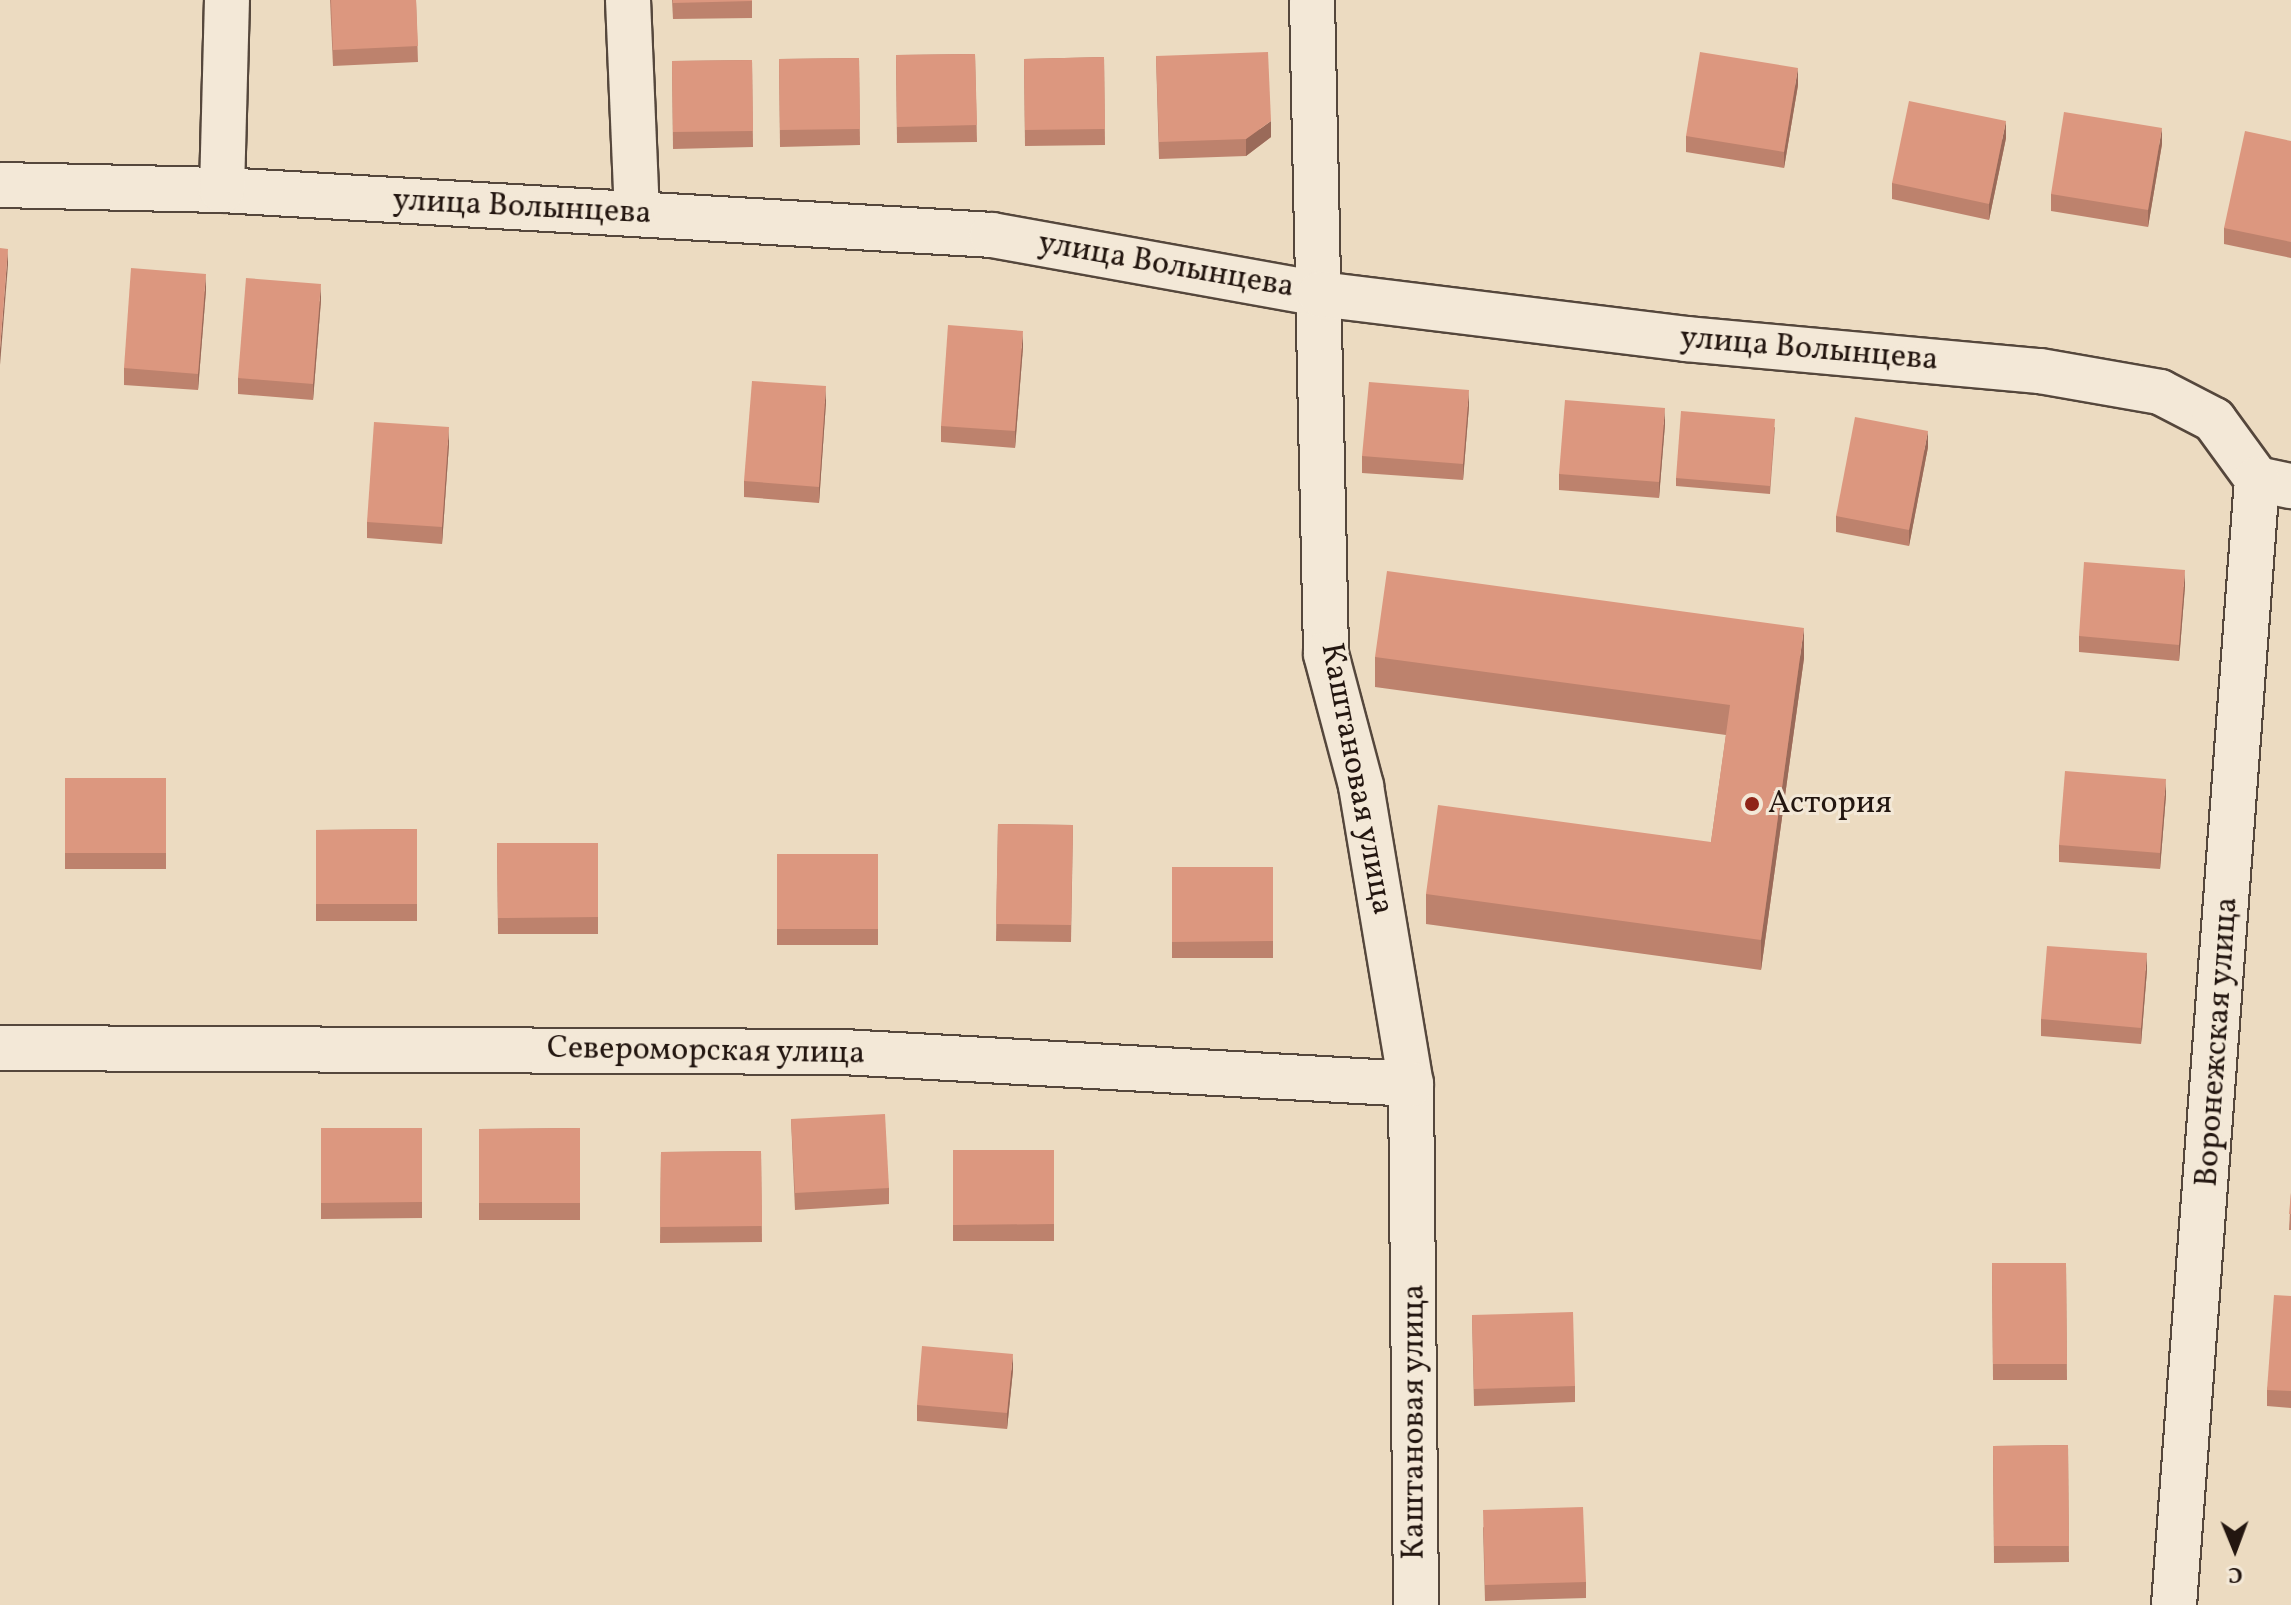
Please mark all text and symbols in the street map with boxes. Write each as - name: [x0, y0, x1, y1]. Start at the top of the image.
- street label: улица Волынцева: [392, 182, 652, 234]
- street label: улица Волынцева: [1035, 225, 1297, 307]
- street label: улица Волынцева: [1678, 320, 1940, 380]
- street label: Каштановая улица: [1311, 639, 1401, 919]
- place label: Астория: [1768, 785, 1892, 823]
- marker: Астория: [1743, 795, 1761, 813]
- street label: Воронежская улица: [2189, 895, 2247, 1189]
- street label: Североморская улица: [546, 1030, 866, 1074]
- street label: Каштановая улица: [1396, 1284, 1434, 1560]
- north arrow: [2195, 1509, 2275, 1589]
- text: С: [2228, 1558, 2243, 1589]

